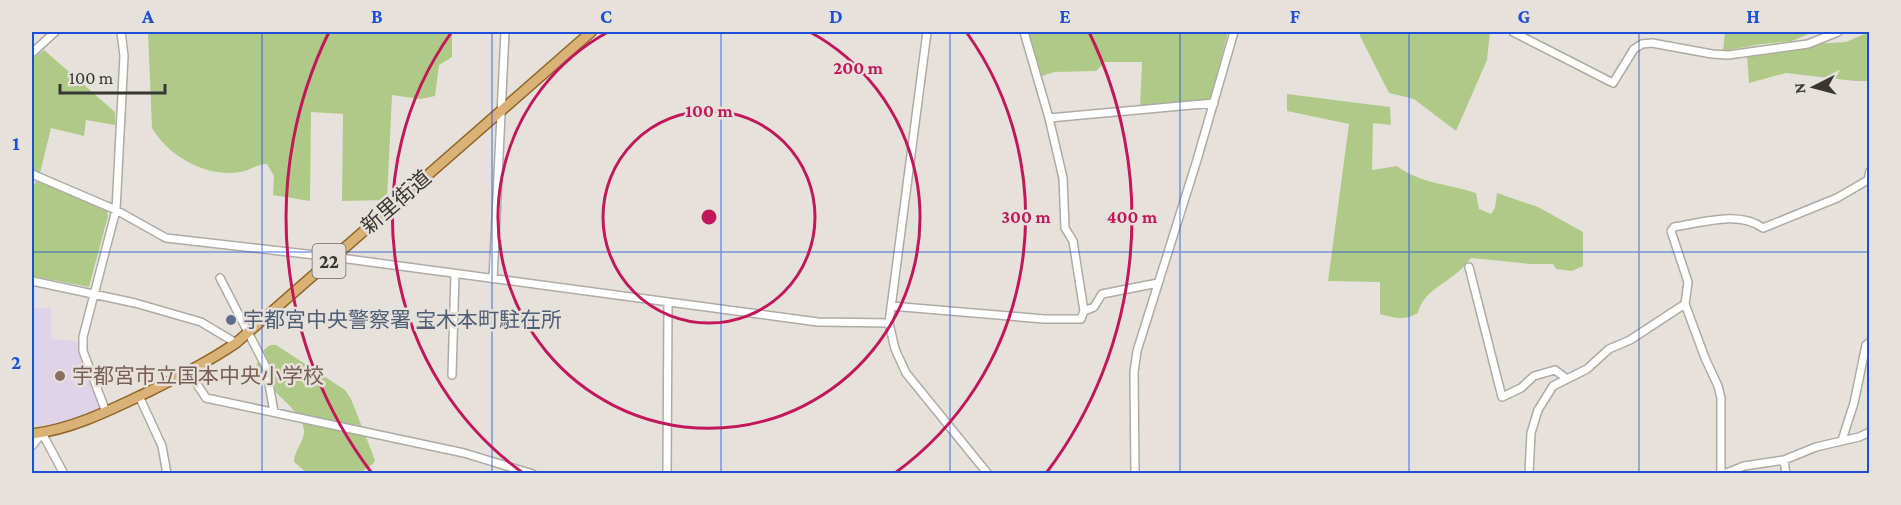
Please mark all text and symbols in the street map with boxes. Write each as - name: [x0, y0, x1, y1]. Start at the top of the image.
- text: A: [141, 5, 155, 27]
- text: B: [371, 5, 383, 27]
- text: C: [600, 5, 612, 27]
- text: D: [829, 5, 843, 27]
- text: E: [1059, 5, 1071, 27]
- text: F: [1290, 5, 1301, 27]
- text: G: [1518, 5, 1531, 27]
- text: H: [1746, 5, 1760, 27]
- scale bar: [60, 57, 165, 95]
- north arrow: [1784, 57, 1844, 117]
- text: 200 m: [833, 58, 884, 78]
- text: 100 m: [69, 68, 114, 88]
- text: N: [1791, 82, 1809, 95]
- text: 100 m: [685, 101, 733, 121]
- text: 1: [12, 132, 20, 154]
- street label: 新里街道: [356, 165, 436, 239]
- centre of rings: [699, 207, 719, 227]
- text: 300 m: [1001, 207, 1051, 227]
- text: 400 m: [1107, 207, 1158, 227]
- road number: 22: [312, 244, 346, 278]
- place label: 宇都宮中央警察署 宝木本町駐在所: [243, 308, 562, 332]
- marker: 宇都宮中央警察署 宝木本町駐在所: [224, 313, 238, 327]
- text: 2: [11, 351, 21, 373]
- place label: 宇都宮市立国本中央小学校: [72, 364, 324, 388]
- marker: 宇都宮市立国本中央小学校: [53, 369, 67, 383]

